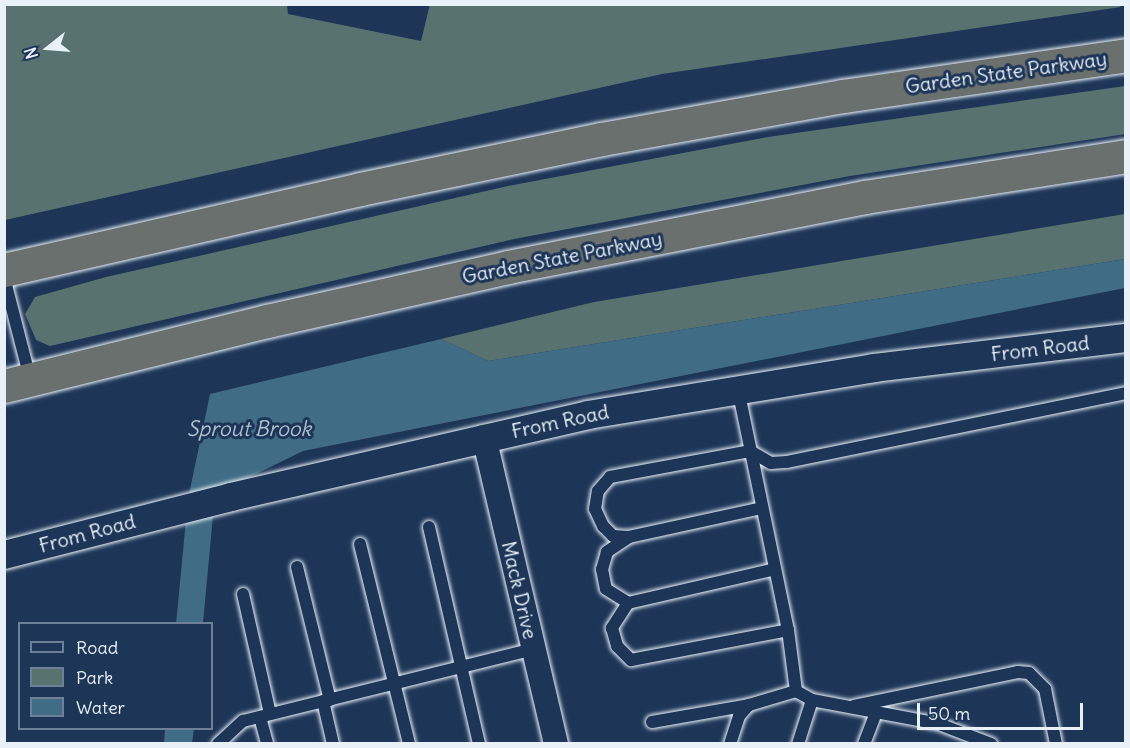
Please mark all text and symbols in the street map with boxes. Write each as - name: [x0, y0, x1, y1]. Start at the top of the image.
- north arrow: [18, 18, 78, 78]
- text: N: [20, 45, 42, 61]
- street label: Garden State Parkway: [904, 46, 1108, 98]
- street label: Garden State Parkway: [460, 226, 664, 288]
- street label: From Road: [989, 330, 1091, 366]
- street label: From Road: [509, 399, 611, 443]
- water label: Sprout Brook: [187, 416, 311, 442]
- street label: From Road: [36, 509, 138, 557]
- street label: Mack Drive: [497, 539, 543, 641]
- legend: [18, 622, 213, 730]
- text: Road: [76, 636, 118, 659]
- text: Park: [76, 666, 113, 689]
- scale bar: [920, 691, 1086, 729]
- text: Water: [76, 696, 125, 719]
- text: 50 m: [928, 702, 970, 725]

